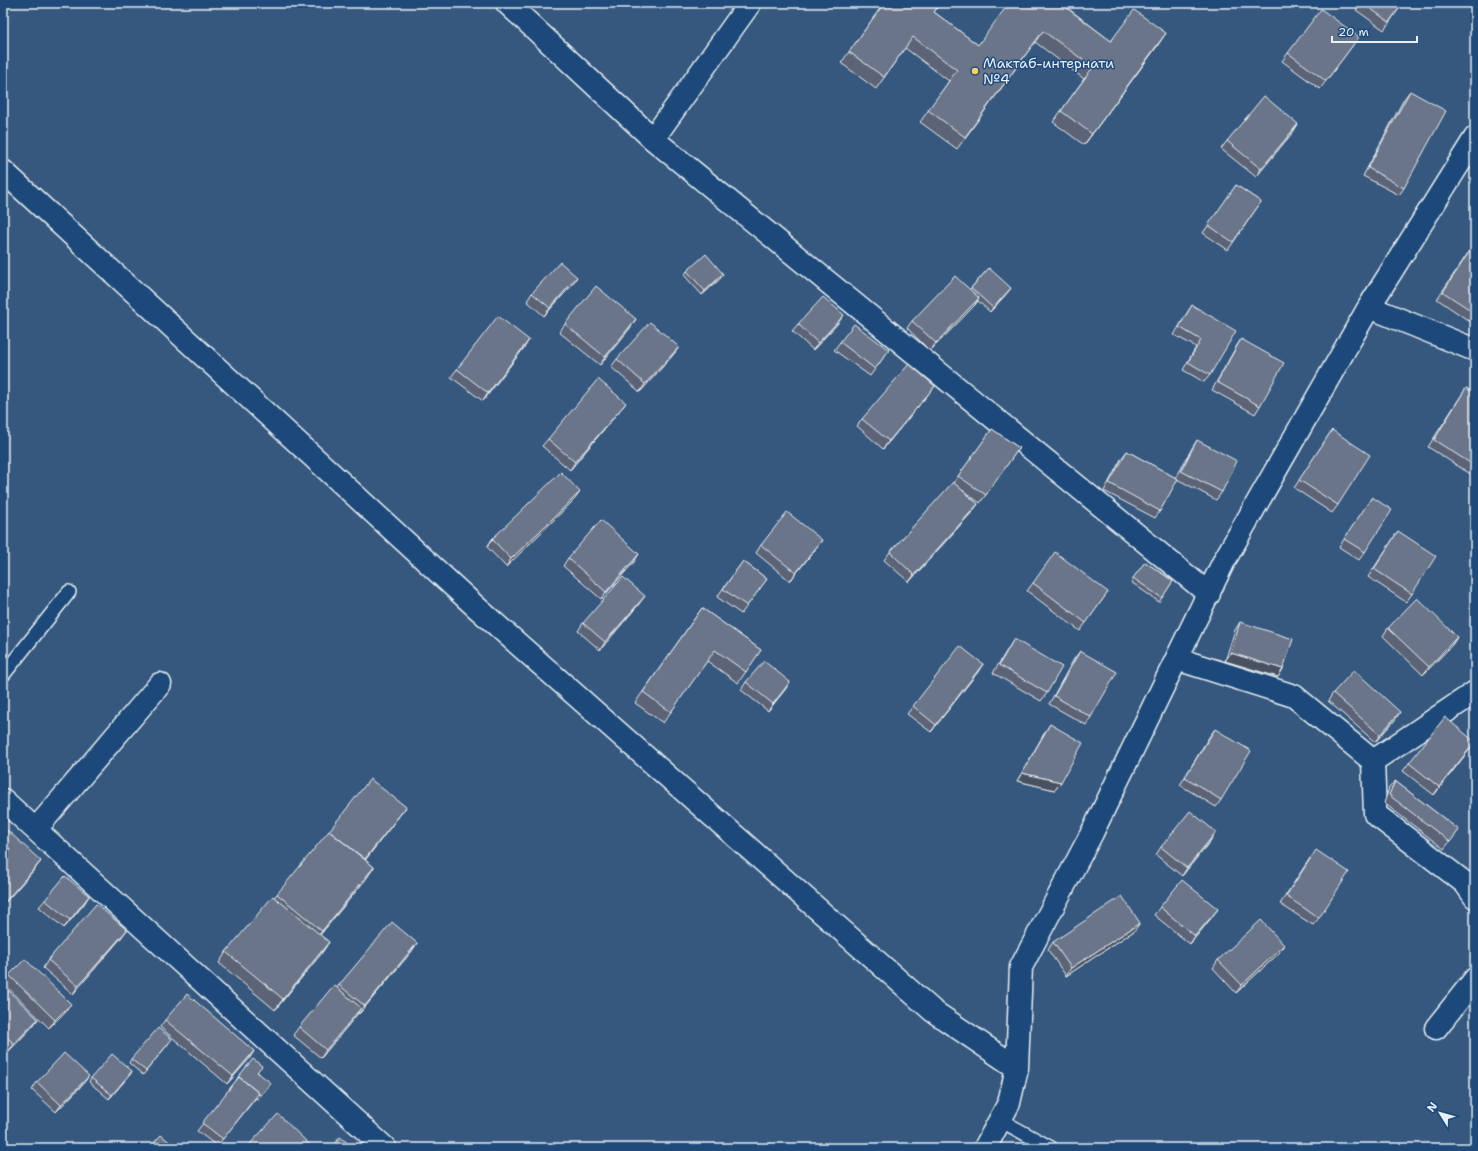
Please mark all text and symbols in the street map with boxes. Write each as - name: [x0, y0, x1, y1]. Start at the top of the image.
- scale bar: [1332, 18, 1417, 44]
- text: 20 m: [1338, 24, 1369, 40]
- place label: Мактаб-интернати №4: [983, 54, 1114, 88]
- marker: Мактаб-интернати №4: [970, 66, 980, 76]
- north arrow: [1420, 1093, 1460, 1133]
- text: N: [1424, 1099, 1441, 1115]

